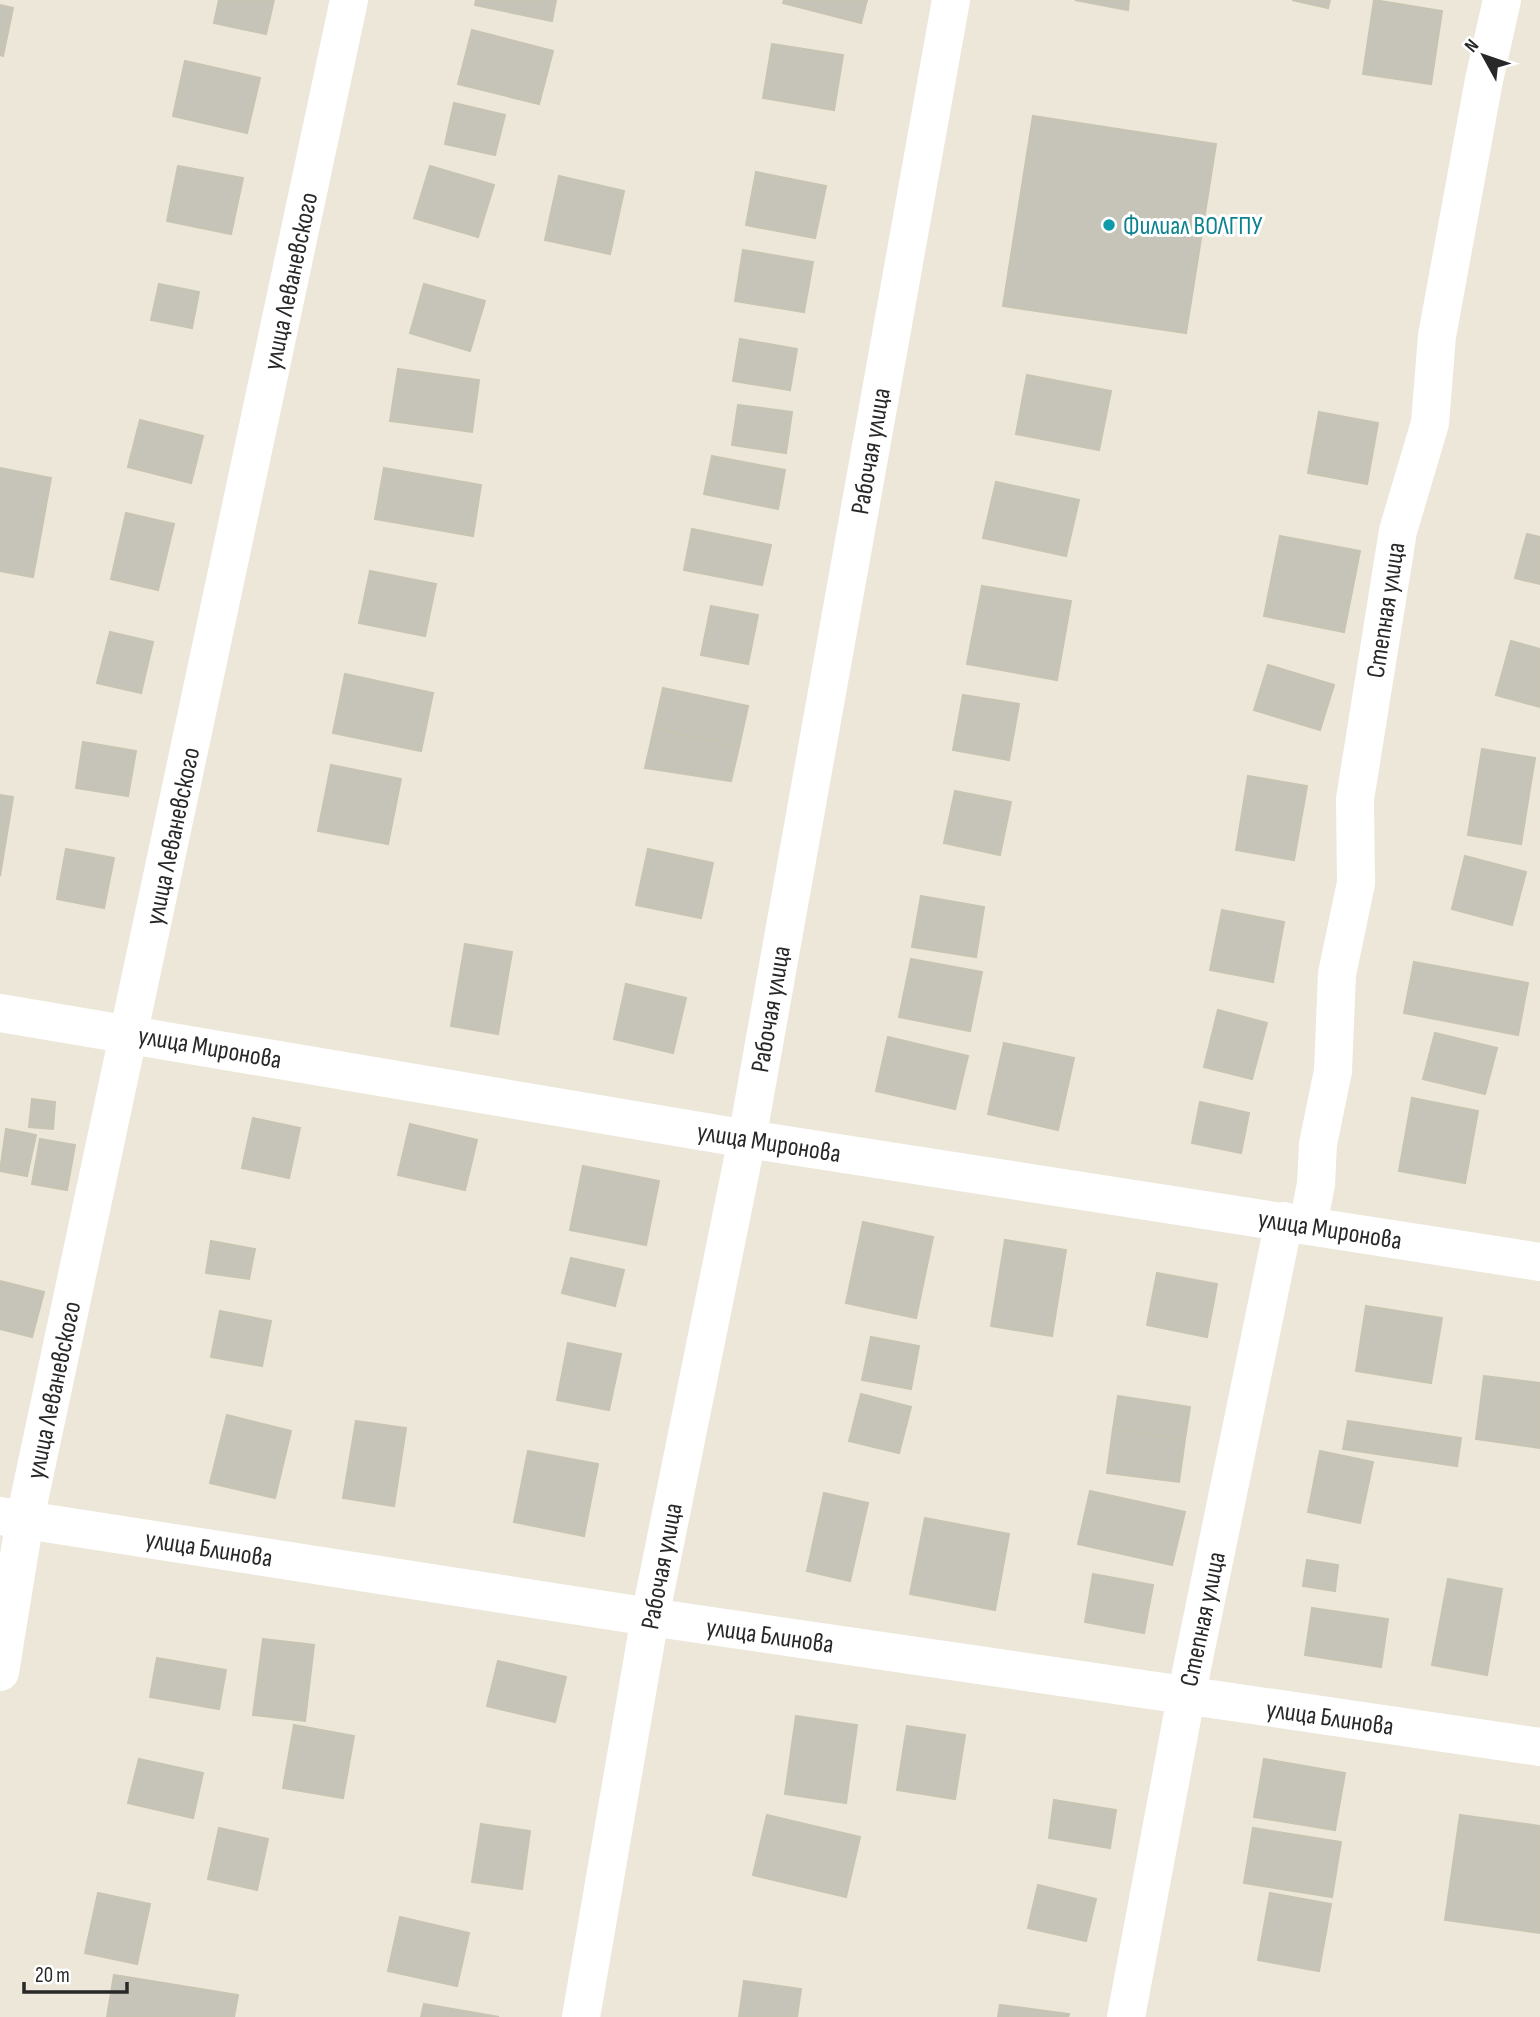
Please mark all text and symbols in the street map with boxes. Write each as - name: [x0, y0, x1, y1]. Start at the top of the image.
- north arrow: [1449, 21, 1519, 91]
- text: N: [1460, 35, 1484, 57]
- street label: улица Леваневского: [258, 190, 325, 373]
- place label: Филиал ВОЛГПУ: [1123, 211, 1262, 242]
- marker: Филиал ВОЛГПУ: [1101, 217, 1117, 233]
- street label: Рабочая улица: [845, 386, 898, 517]
- street label: Степная улица: [1360, 540, 1412, 680]
- street label: улица Леваневского: [140, 745, 207, 928]
- street label: Рабочая улица: [745, 944, 798, 1075]
- street label: улица Миронова: [136, 1021, 284, 1076]
- street label: улица Миронова: [695, 1117, 843, 1170]
- street label: улица Миронова: [1256, 1204, 1404, 1257]
- street label: улица Леваневского: [21, 1299, 88, 1482]
- street label: Рабочая улица: [635, 1501, 690, 1632]
- street label: улица Блинова: [143, 1524, 275, 1575]
- street label: Степная улица: [1174, 1549, 1233, 1689]
- street label: улица Блинова: [704, 1612, 836, 1661]
- street label: улица Блинова: [1264, 1694, 1396, 1743]
- scale bar: [24, 1951, 128, 1995]
- text: 20 m: [35, 1963, 70, 1988]

